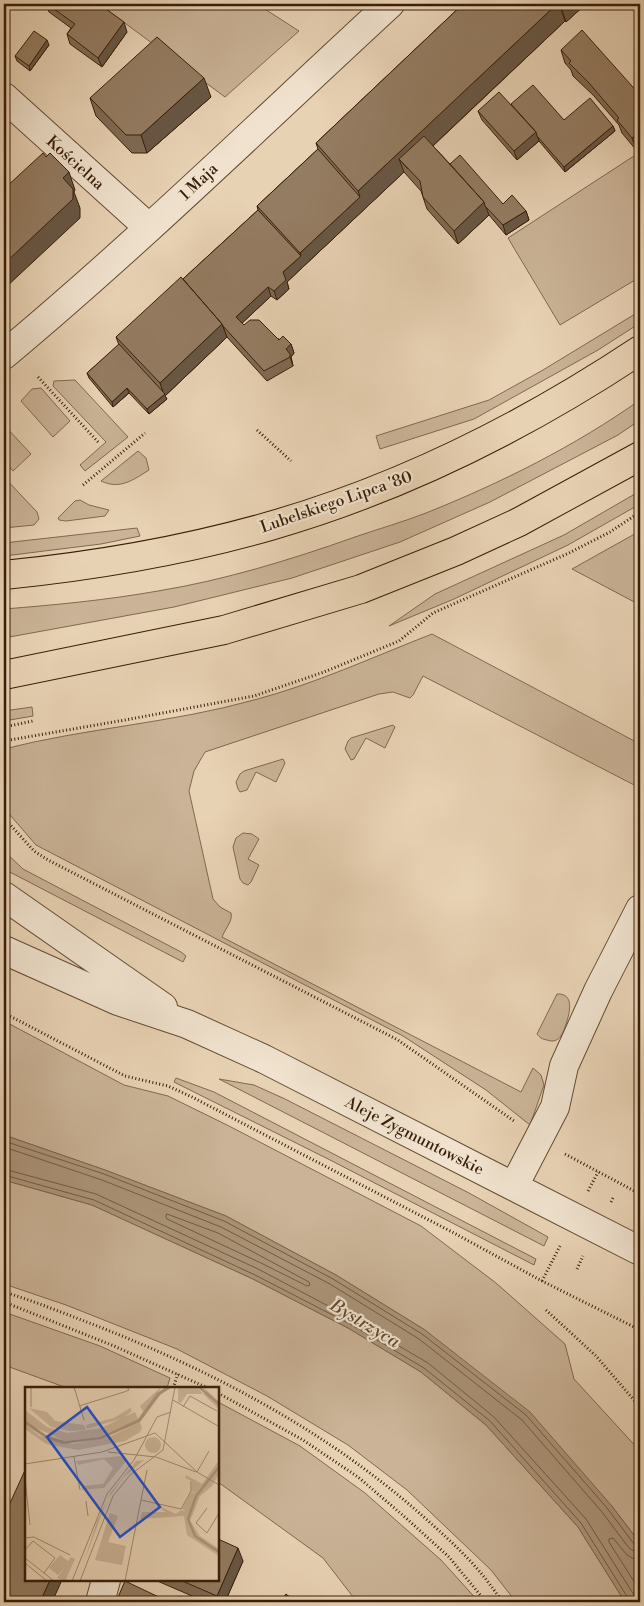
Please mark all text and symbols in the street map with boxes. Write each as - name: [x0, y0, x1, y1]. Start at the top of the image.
- street label: Kościelna: [42, 131, 109, 195]
- street label: 1 Maja: [175, 158, 223, 205]
- street label: Lubelskiego Lipca '80: [258, 467, 415, 537]
- street label: Aleje Zygmuntowskie: [341, 1092, 487, 1180]
- water label: Bystrzyca: [325, 1293, 405, 1354]
- inset map: [25, 1387, 219, 1581]

